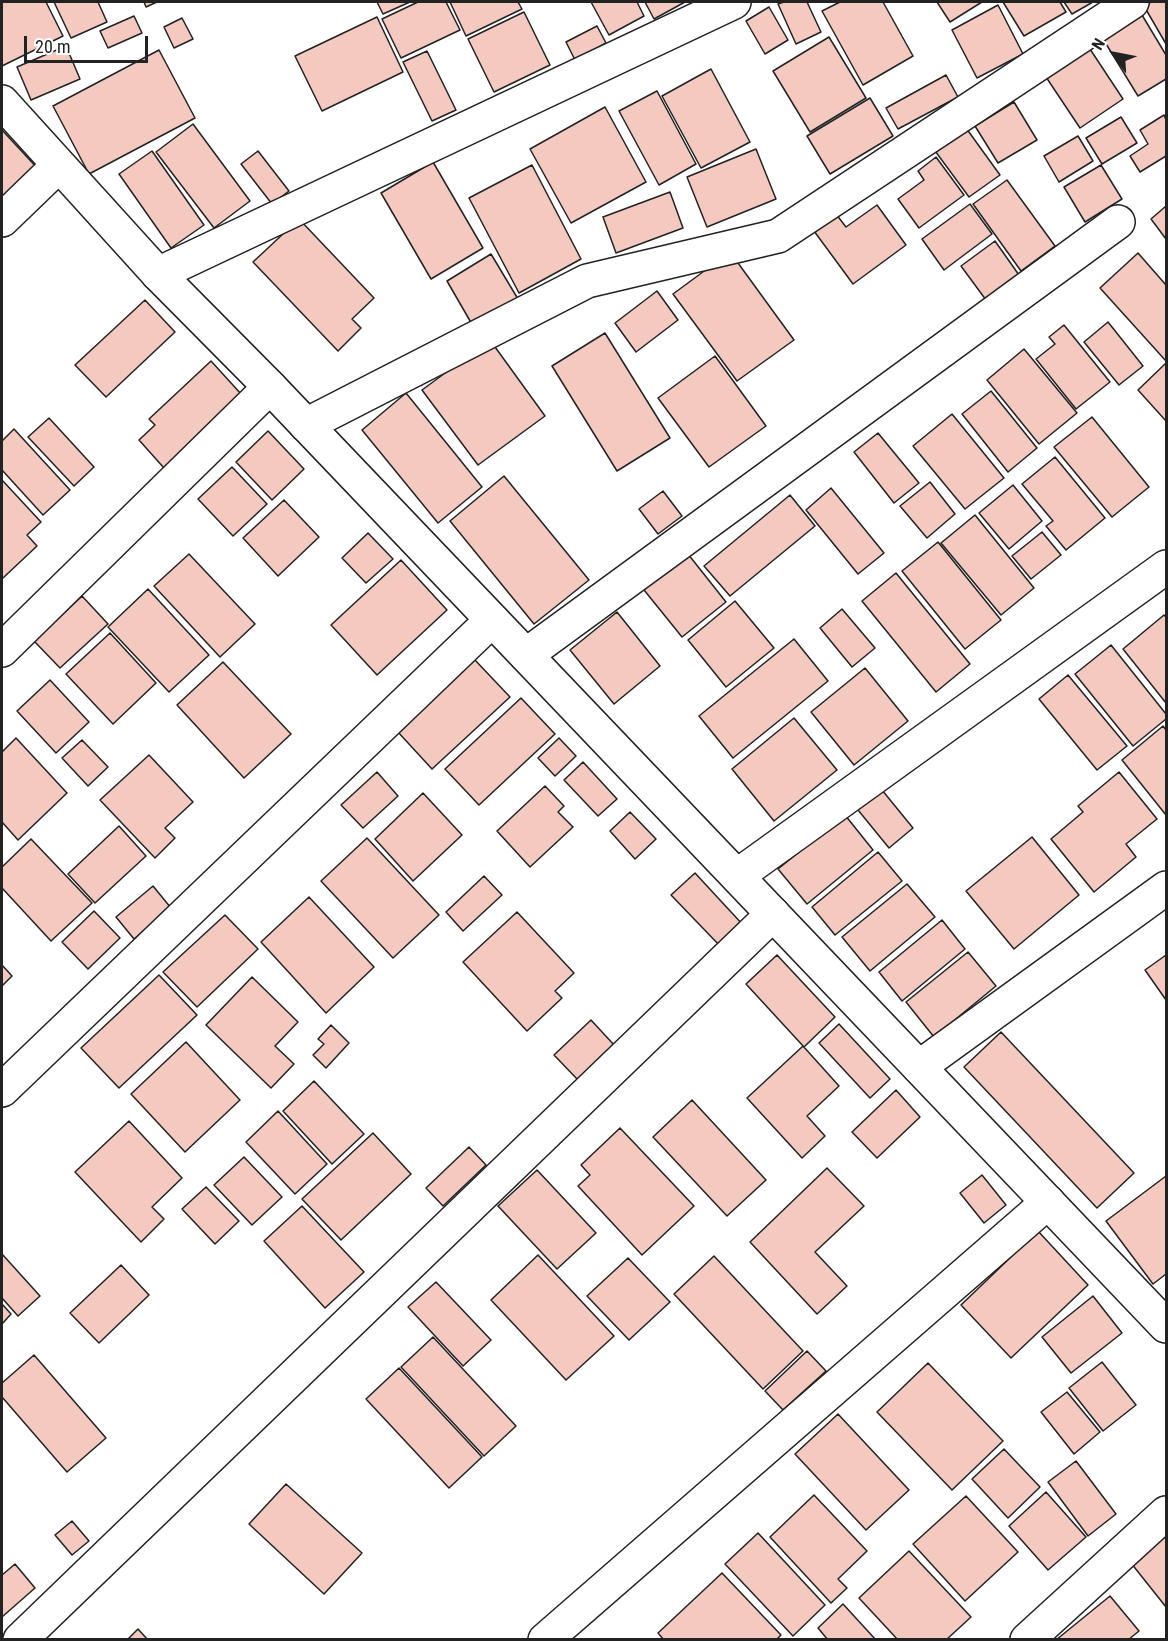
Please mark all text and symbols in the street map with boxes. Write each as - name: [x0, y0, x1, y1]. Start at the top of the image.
- scale bar: [27, 24, 152, 62]
- north arrow: [1084, 24, 1144, 84]
- text: N: [1088, 35, 1109, 53]
- text: 20 m: [35, 36, 70, 57]

